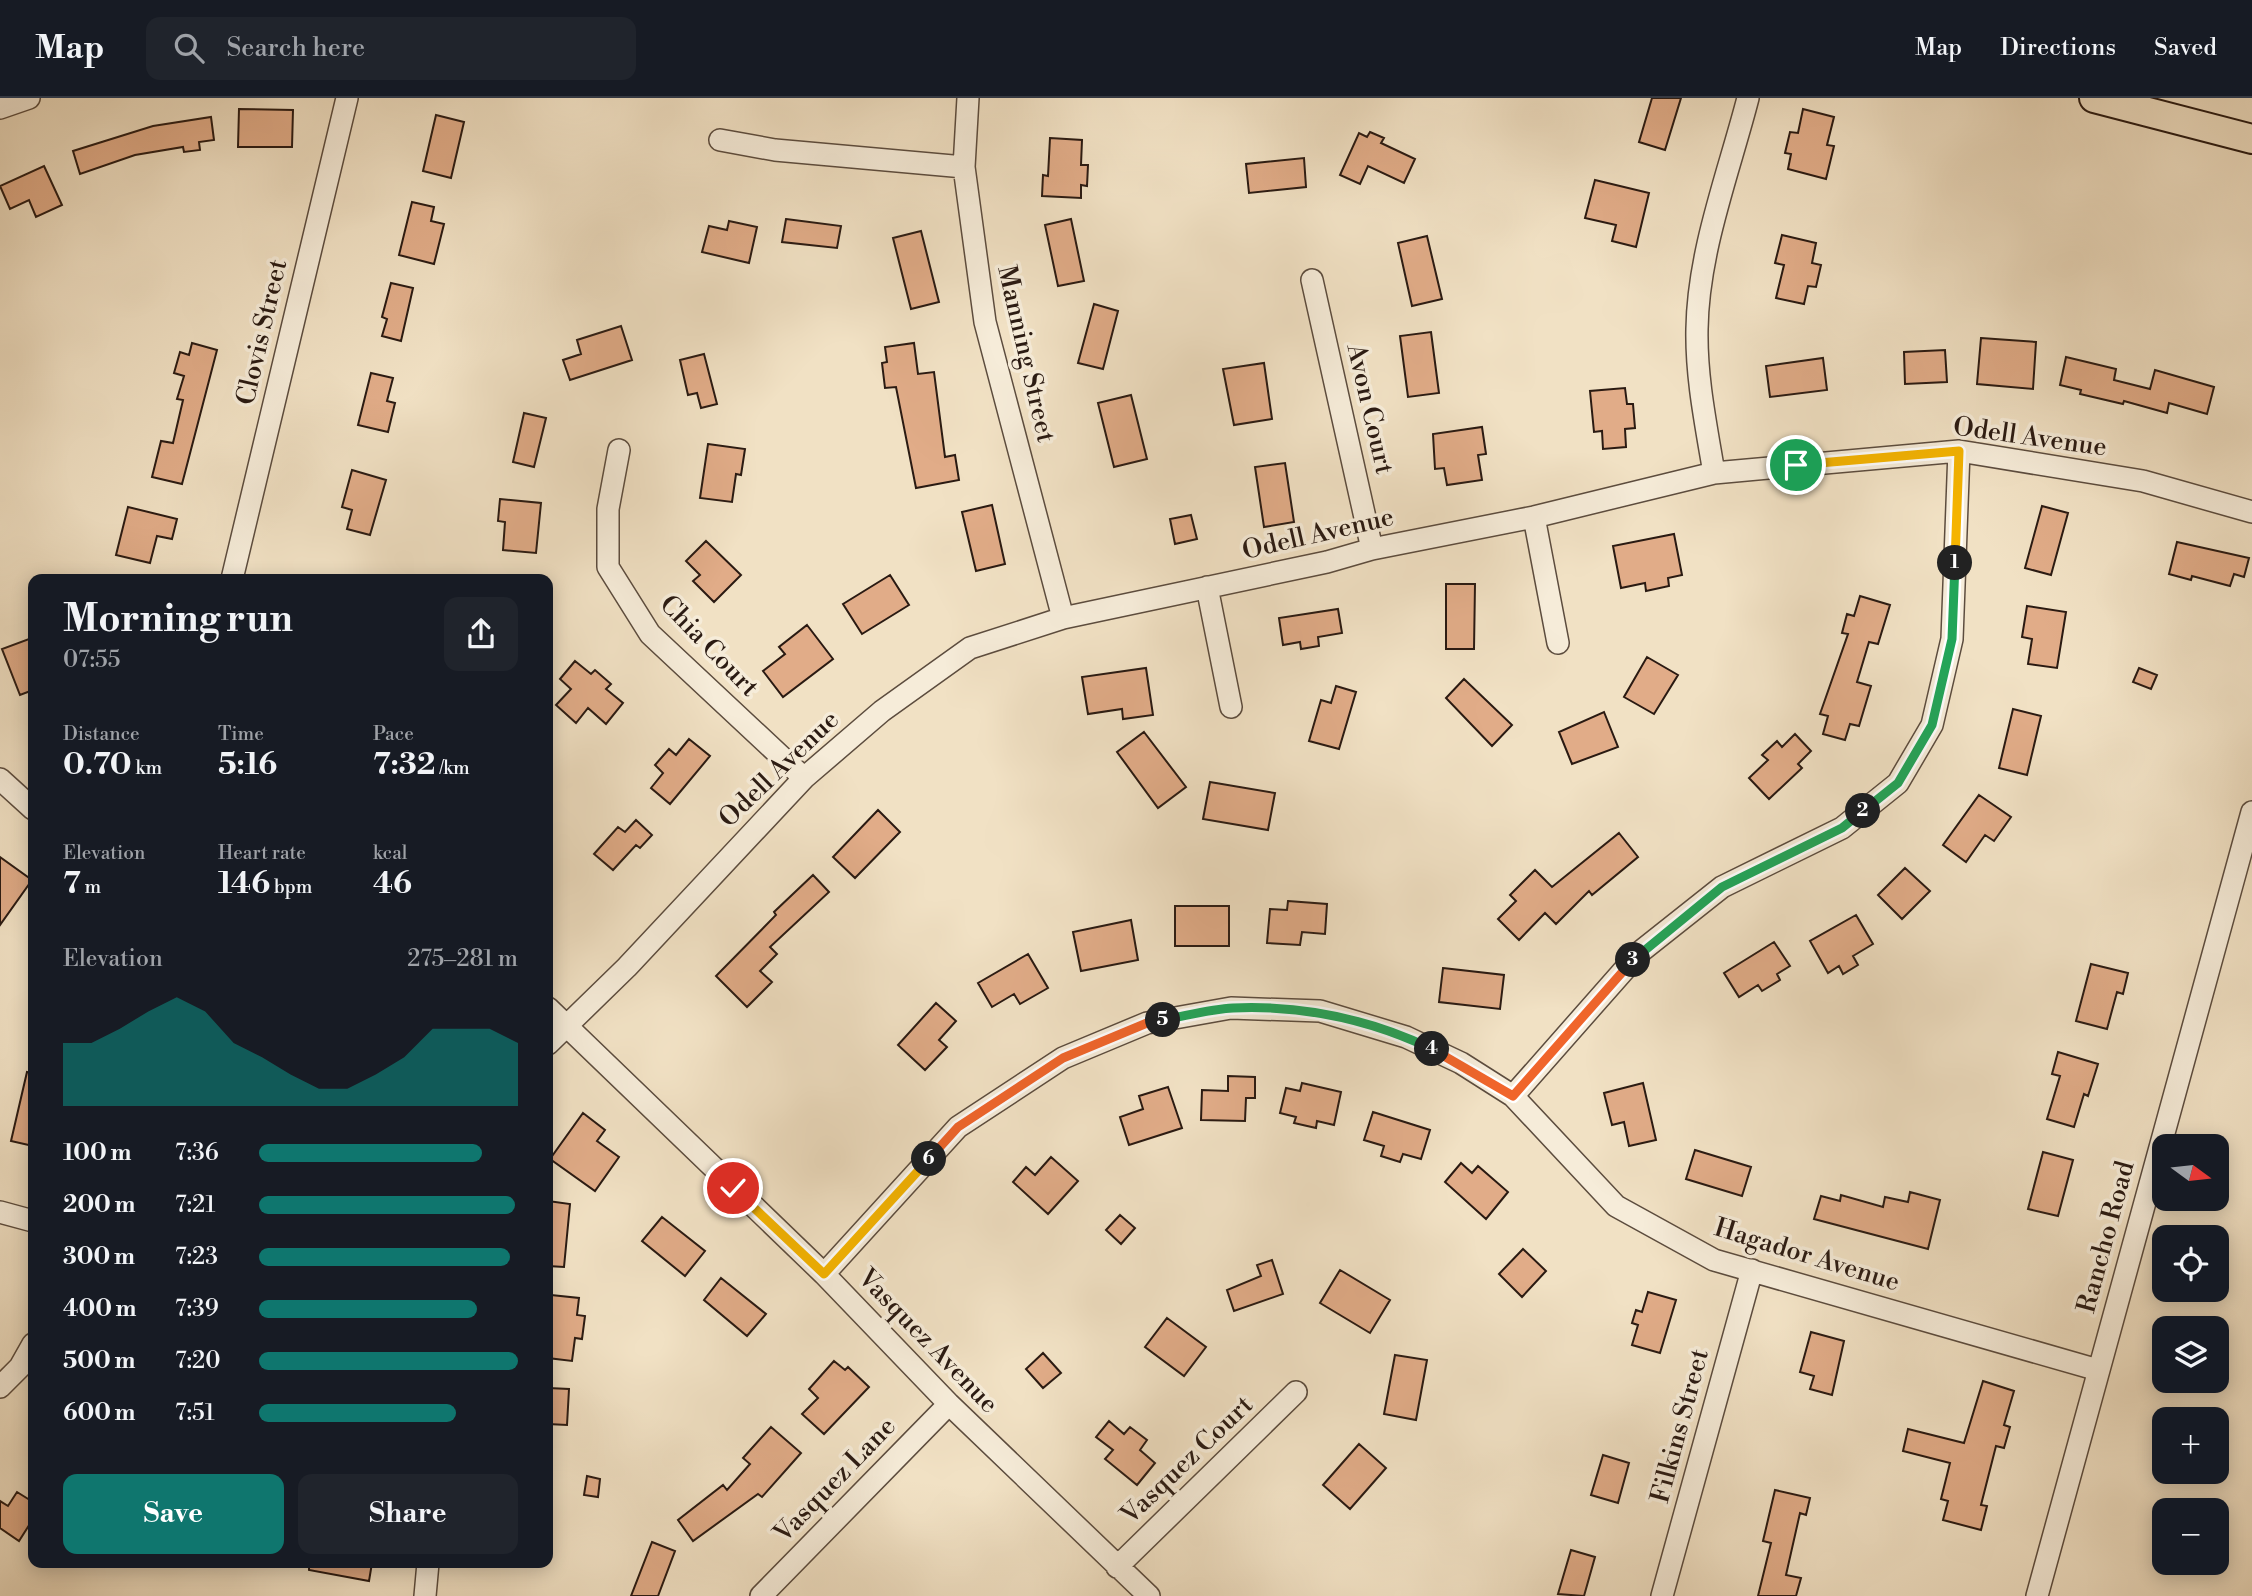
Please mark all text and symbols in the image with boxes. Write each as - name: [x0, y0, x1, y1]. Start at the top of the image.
- search box: [146, 17, 636, 80]
- text: Map: [35, 28, 104, 69]
- icon: search: [170, 29, 208, 67]
- text: Search here: [226, 32, 365, 64]
- text: Map: [1915, 33, 1962, 63]
- text: Directions: [2000, 33, 2116, 63]
- text: Saved: [2154, 33, 2217, 63]
- street label: Clovis Street: [230, 256, 294, 408]
- street label: Manning Street: [990, 262, 1062, 446]
- street label: Avon Court: [1339, 340, 1401, 477]
- street label: Odell Avenue: [1951, 410, 2109, 464]
- pin: [1766, 435, 1826, 495]
- icon: arrive: [1777, 446, 1815, 484]
- street label: Odell Avenue: [1239, 501, 1397, 567]
- pin: 1: [1938, 546, 1972, 580]
- text: 1: [1950, 550, 1959, 574]
- street label: Chia Court: [653, 589, 765, 703]
- text: Morning run: [63, 596, 293, 643]
- button: share: [444, 597, 518, 671]
- text: 07:55: [63, 646, 120, 674]
- street label: Odell Avenue: [712, 704, 846, 834]
- text: Distance: [63, 722, 140, 746]
- text: Time: [218, 722, 264, 746]
- text: Pace: [373, 722, 414, 746]
- text: 0.70: [63, 746, 132, 784]
- text: 5:16: [218, 746, 277, 784]
- text: 7:32: [373, 746, 436, 784]
- text: km: [132, 756, 162, 780]
- text: /km: [436, 756, 470, 780]
- pin: 2: [1846, 794, 1881, 828]
- text: 2: [1857, 798, 1868, 822]
- text: Elevation: [63, 841, 145, 865]
- text: Heart rate: [218, 841, 306, 865]
- text: kcal: [373, 841, 407, 865]
- text: 7: [63, 865, 81, 903]
- text: 146: [218, 865, 270, 903]
- text: 46: [373, 865, 412, 903]
- text: m: [81, 875, 101, 899]
- text: bpm: [270, 875, 312, 899]
- pin: 3: [1616, 942, 1650, 978]
- text: Elevation: [63, 945, 163, 973]
- text: 275–281 m: [407, 945, 518, 973]
- text: 3: [1627, 947, 1638, 971]
- pin: 5: [1146, 1002, 1180, 1038]
- text: 5: [1157, 1007, 1168, 1031]
- pin: 4: [1414, 1032, 1450, 1066]
- text: 4: [1425, 1036, 1438, 1060]
- north arrow: [2152, 1134, 2230, 1211]
- map controls: [2152, 1134, 2229, 1575]
- text: 100 m: [63, 1139, 131, 1167]
- text: 7:36: [175, 1139, 219, 1167]
- pin: 6: [912, 1142, 946, 1176]
- text: 6: [923, 1146, 934, 1170]
- street label: Rancho Road: [2070, 1157, 2142, 1316]
- pin: [703, 1158, 763, 1218]
- icon: check: [714, 1169, 752, 1207]
- text: 200 m: [63, 1191, 135, 1219]
- text: 7:21: [175, 1191, 215, 1219]
- street label: Hagador Avenue: [1710, 1212, 1904, 1298]
- button: locate: [2152, 1225, 2229, 1302]
- text: 300 m: [63, 1243, 135, 1271]
- text: 7:23: [175, 1243, 218, 1271]
- street label: Vasquez Avenue: [850, 1261, 1005, 1420]
- text: 400 m: [63, 1295, 136, 1323]
- text: 7:39: [175, 1295, 219, 1323]
- button: layers: [2152, 1316, 2229, 1393]
- street label: Filkins Street: [1644, 1346, 1716, 1506]
- text: 500 m: [63, 1347, 135, 1375]
- text: 7:20: [175, 1347, 220, 1375]
- street label: Vasquez Court: [1114, 1389, 1260, 1532]
- text: 600 m: [63, 1399, 136, 1427]
- text: 7:51: [175, 1399, 215, 1427]
- button: +: [2152, 1407, 2229, 1484]
- street label: Vasquez Lane: [767, 1411, 903, 1550]
- button: Save: [63, 1474, 284, 1554]
- button: Share: [298, 1474, 518, 1554]
- button: −: [2152, 1498, 2229, 1575]

